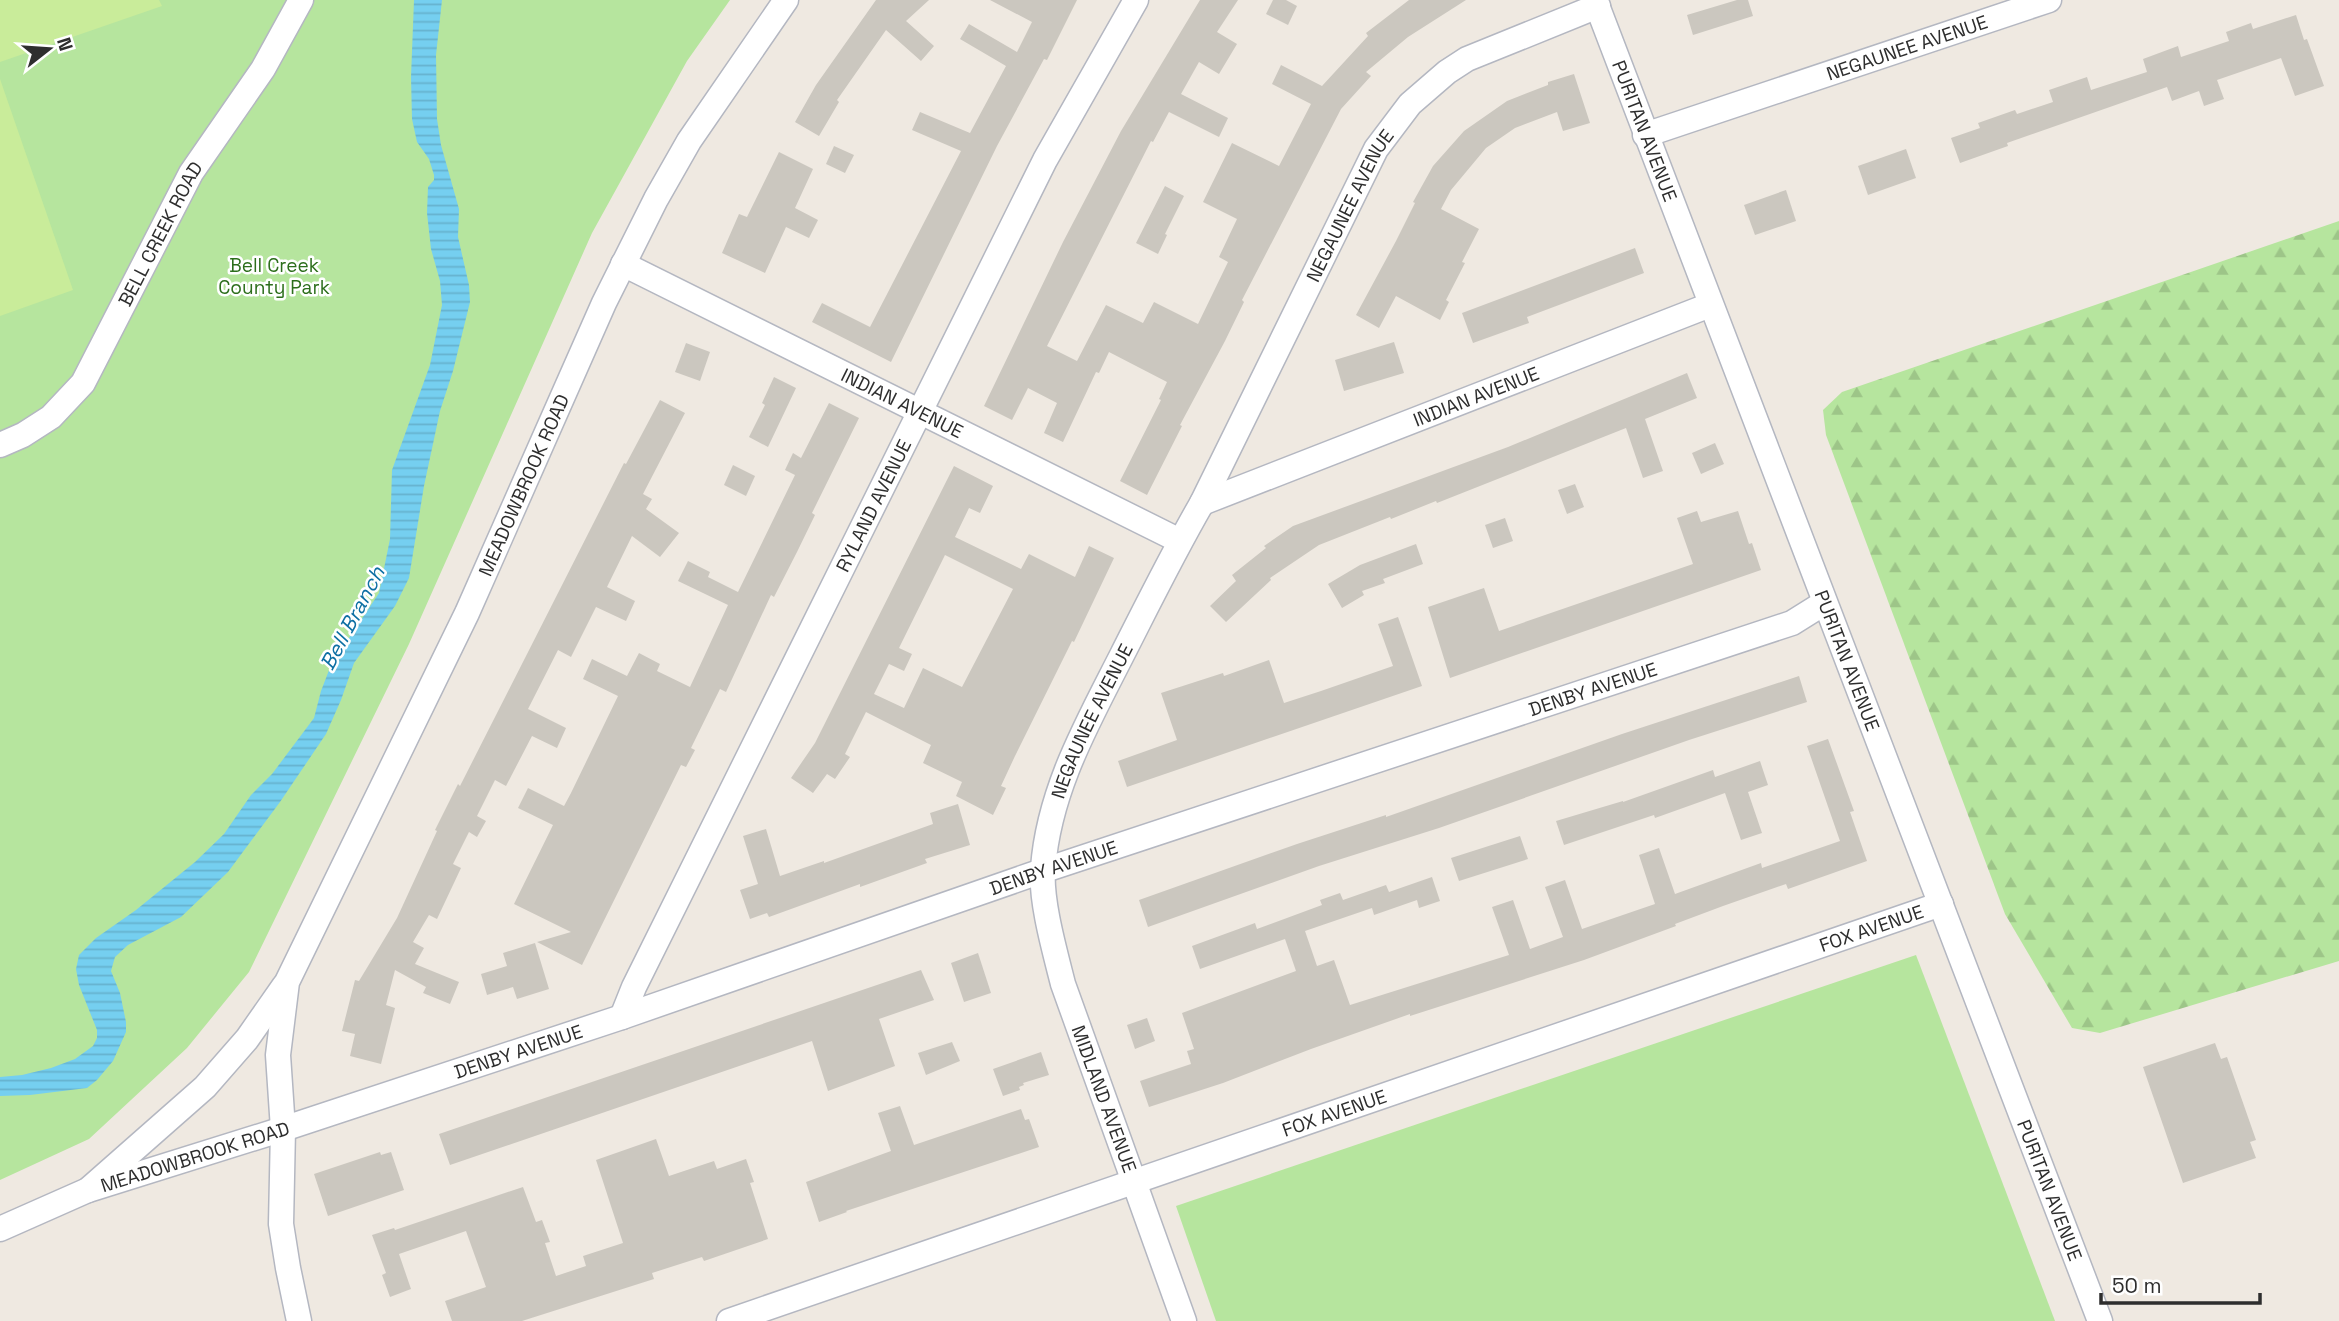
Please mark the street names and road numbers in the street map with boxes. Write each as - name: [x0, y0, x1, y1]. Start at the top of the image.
- street label: NEGAUNEE AVENUE: [1823, 9, 1991, 86]
- street label: PURITAN AVENUE: [1607, 57, 1683, 205]
- street label: NEGAUNEE AVENUE: [1300, 124, 1399, 286]
- street label: BELL CREEK ROAD: [112, 156, 208, 310]
- street label: INDIAN AVENUE: [1409, 360, 1543, 432]
- street label: INDIAN AVENUE: [837, 362, 968, 444]
- street label: MEADOWBROOK ROAD: [472, 390, 575, 580]
- street label: RYLAND AVENUE: [830, 435, 917, 576]
- street label: PURITAN AVENUE: [1809, 586, 1886, 735]
- street label: NEGAUNEE AVENUE: [1045, 639, 1138, 802]
- street label: DENBY AVENUE: [1525, 656, 1660, 722]
- street label: DENBY AVENUE: [986, 834, 1121, 901]
- street label: FOX AVENUE: [1816, 899, 1927, 957]
- street label: DENBY AVENUE: [451, 1018, 586, 1084]
- street label: MIDLAND AVENUE: [1066, 1022, 1142, 1176]
- street label: FOX AVENUE: [1279, 1083, 1390, 1142]
- street label: MEADOWBROOK ROAD: [97, 1115, 292, 1198]
- street label: PURITAN AVENUE: [2012, 1116, 2088, 1264]

